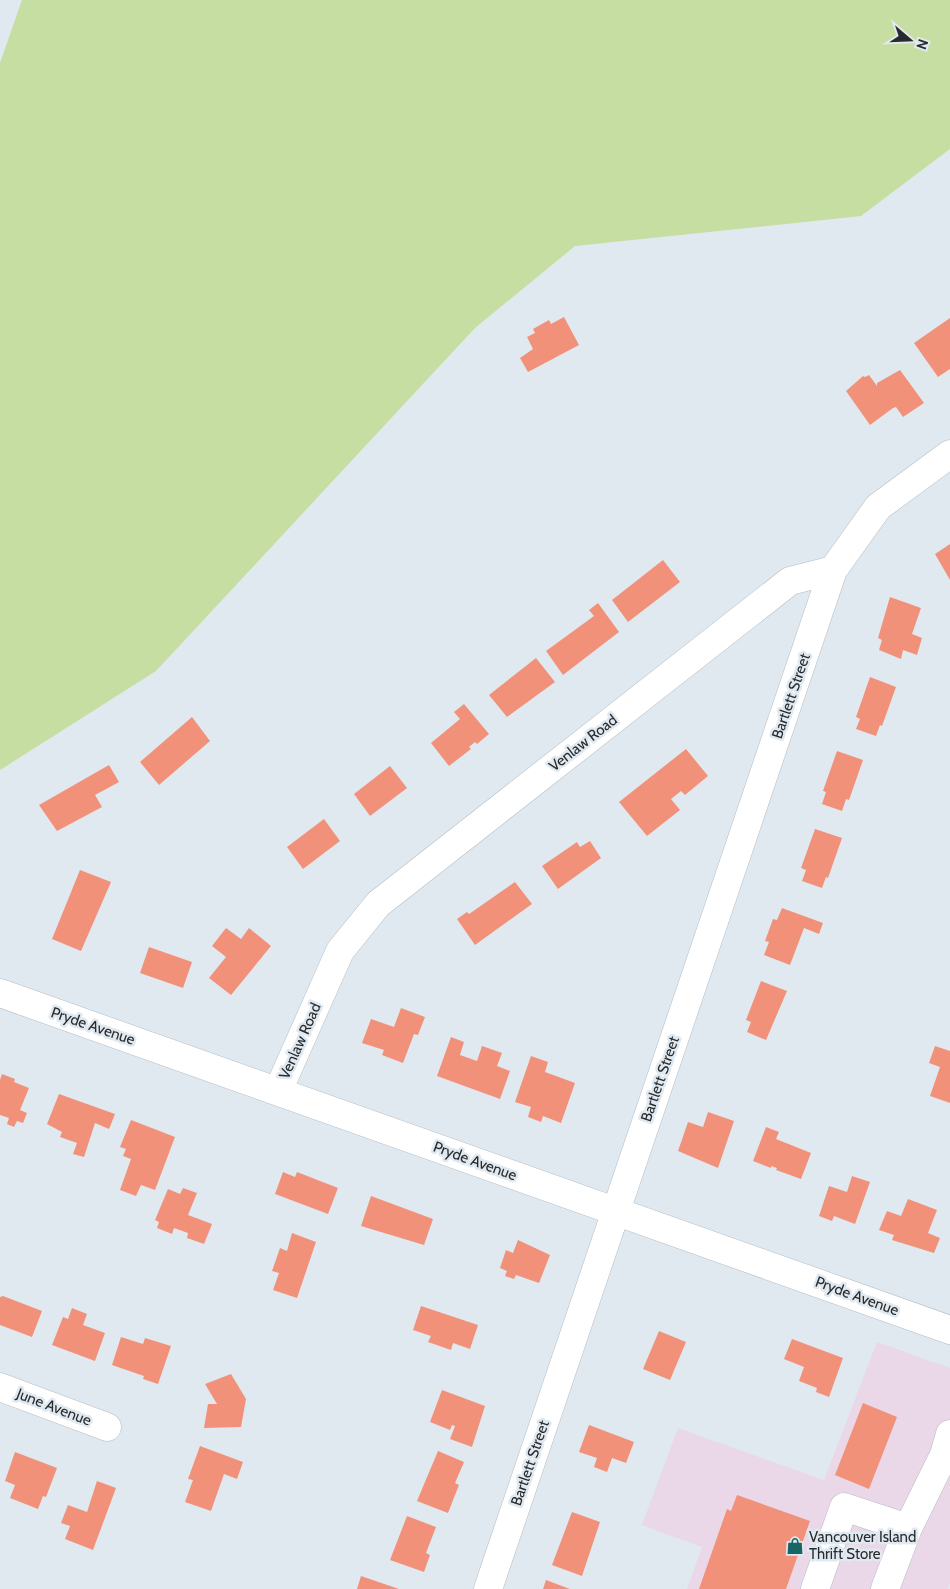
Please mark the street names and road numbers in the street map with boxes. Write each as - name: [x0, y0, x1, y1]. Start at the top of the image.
- street label: Bartlett Street: [768, 651, 814, 741]
- street label: Venlaw Road: [545, 711, 621, 775]
- street label: Venlaw Road: [275, 1000, 325, 1082]
- street label: Pryde Avenue: [49, 1003, 138, 1049]
- street label: Bartlett Street: [637, 1034, 683, 1124]
- street label: Pryde Avenue: [431, 1138, 520, 1185]
- street label: Pryde Avenue: [813, 1273, 902, 1320]
- street label: June Avenue: [13, 1384, 94, 1430]
- street label: Bartlett Street: [507, 1418, 553, 1508]

